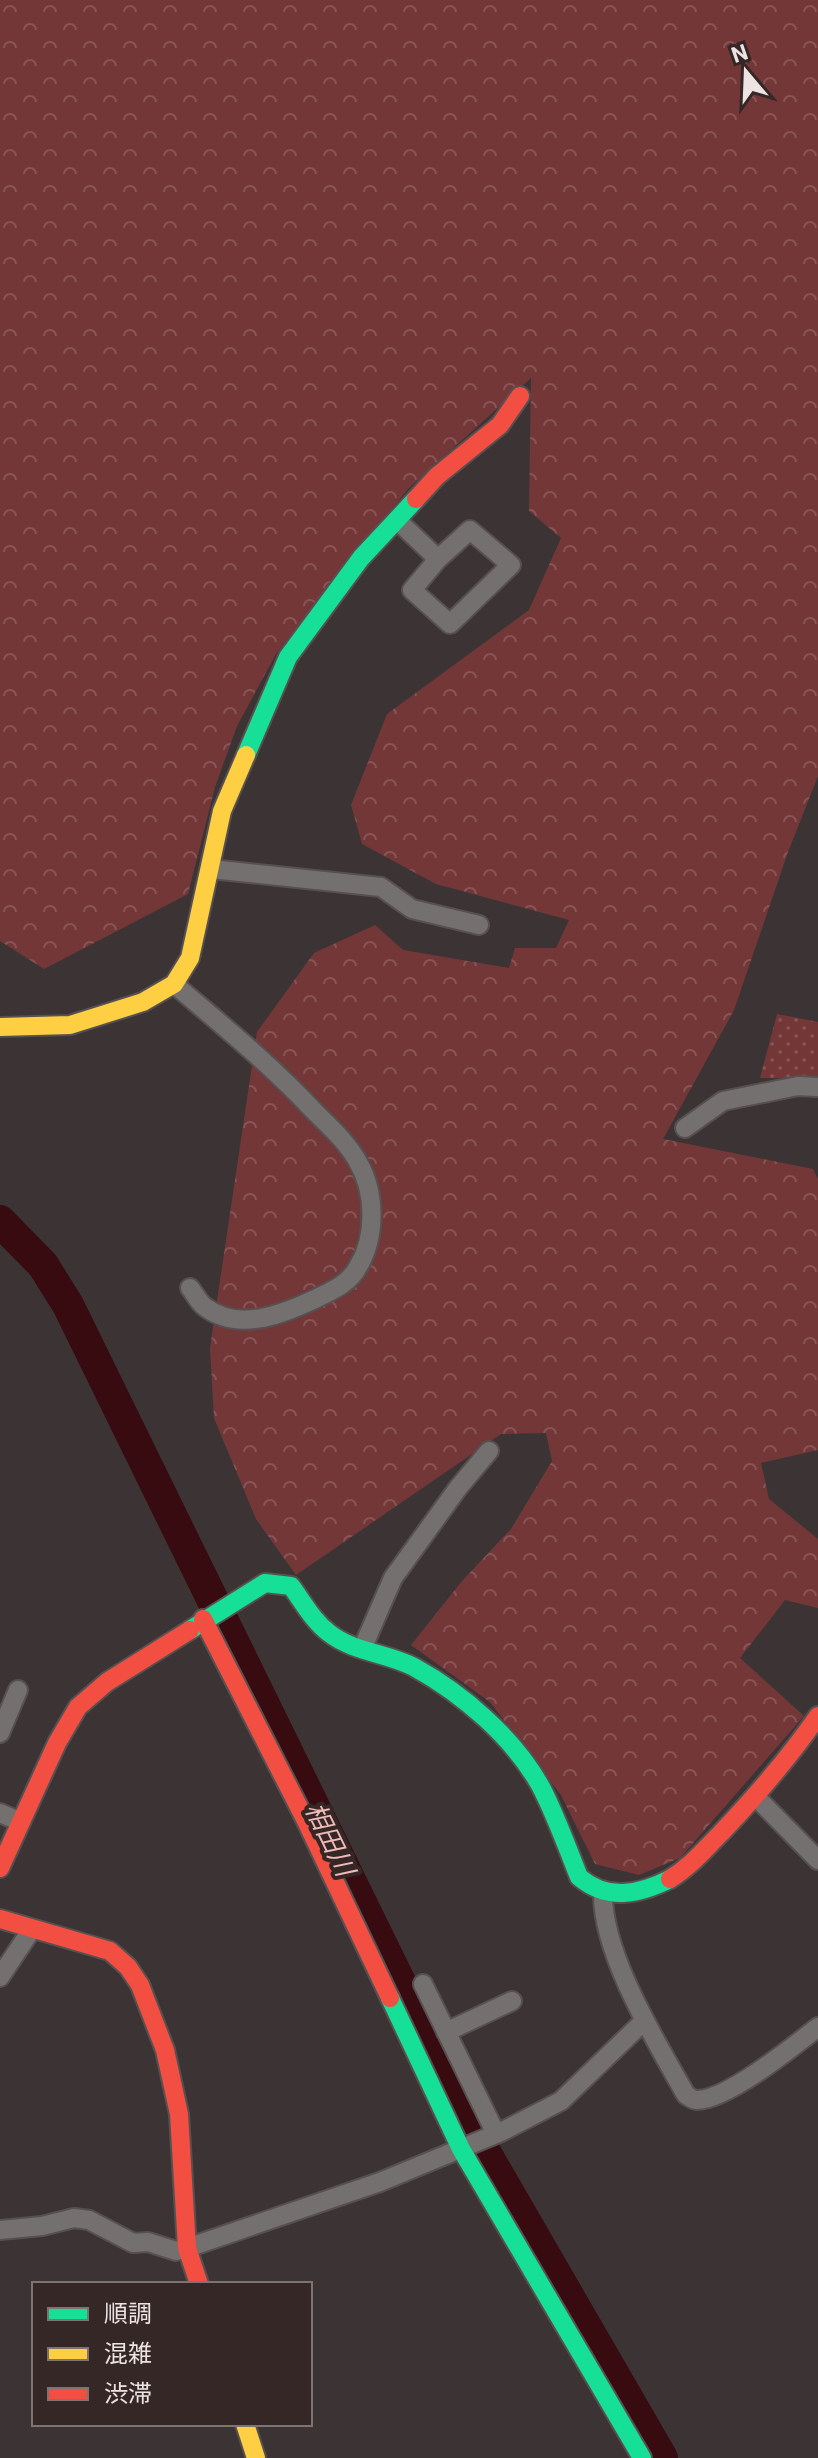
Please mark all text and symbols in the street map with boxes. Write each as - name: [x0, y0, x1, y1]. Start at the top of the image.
- north arrow: [706, 32, 786, 112]
- text: N: [728, 39, 751, 68]
- water label: 相田川: [299, 1797, 362, 1883]
- legend: [32, 2282, 312, 2426]
- text: 順調: [104, 2300, 152, 2328]
- text: 混雑: [104, 2340, 152, 2368]
- text: 渋滞: [104, 2380, 152, 2408]

